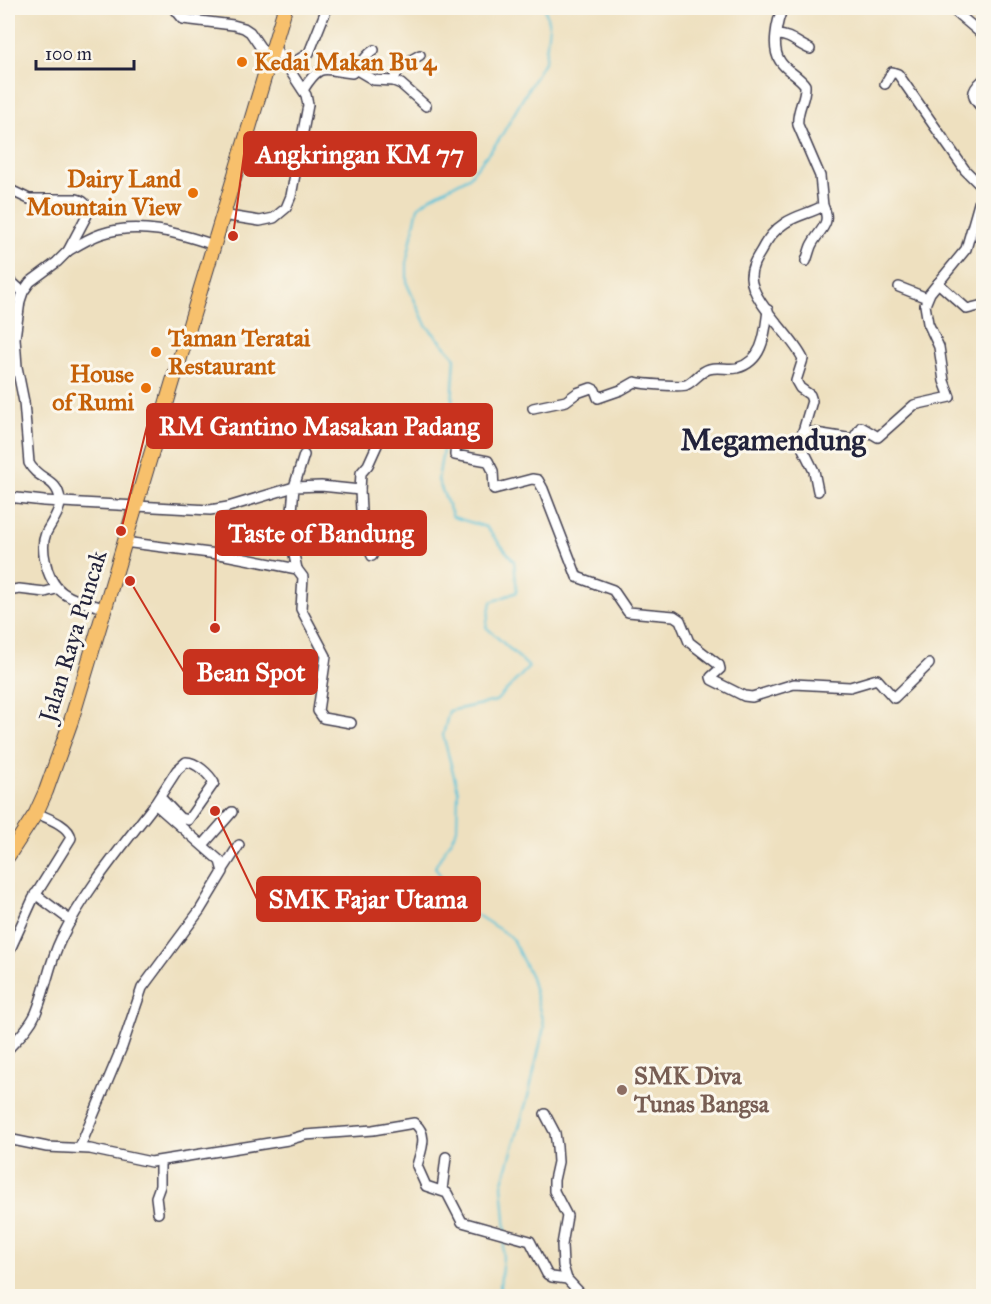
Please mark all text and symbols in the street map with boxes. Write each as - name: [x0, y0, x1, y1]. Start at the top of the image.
- scale bar: [36, 33, 134, 71]
- text: 100 m: [45, 43, 92, 65]
- place label: Kedai Makan Bu 4: [254, 47, 438, 77]
- marker: Kedai Makan Bu 4: [235, 55, 249, 69]
- callout: Angkringan KM 77: [244, 132, 476, 176]
- text: Angkringan KM 77: [254, 138, 464, 171]
- place label: Dairy Land Mountain View: [26, 164, 182, 222]
- marker: Dairy Land Mountain View: [186, 186, 200, 200]
- place label: Taman Teratai Restaurant: [167, 323, 311, 381]
- marker: Taman Teratai Restaurant: [149, 345, 163, 359]
- place label: House of Rumi: [52, 359, 134, 417]
- marker: House of Rumi: [139, 381, 153, 395]
- callout: RM Gantino Masakan Padang: [147, 404, 492, 448]
- text: RM Gantino Masakan Padang: [159, 410, 480, 443]
- district label: Megamendung: [681, 422, 866, 458]
- callout: Taste of Bandung: [216, 511, 426, 555]
- text: Taste of Bandung: [227, 517, 415, 550]
- street label: Jalan Raya Puncak: [32, 546, 114, 728]
- callout: Bean Spot: [184, 650, 317, 694]
- text: Bean Spot: [196, 656, 306, 688]
- callout: SMK Fajar Utama: [257, 877, 480, 921]
- text: SMK Fajar Utama: [269, 883, 468, 915]
- place label: SMK Diva Tunas Bangsa: [633, 1061, 770, 1119]
- marker: SMK Diva Tunas Bangsa: [615, 1083, 629, 1097]

